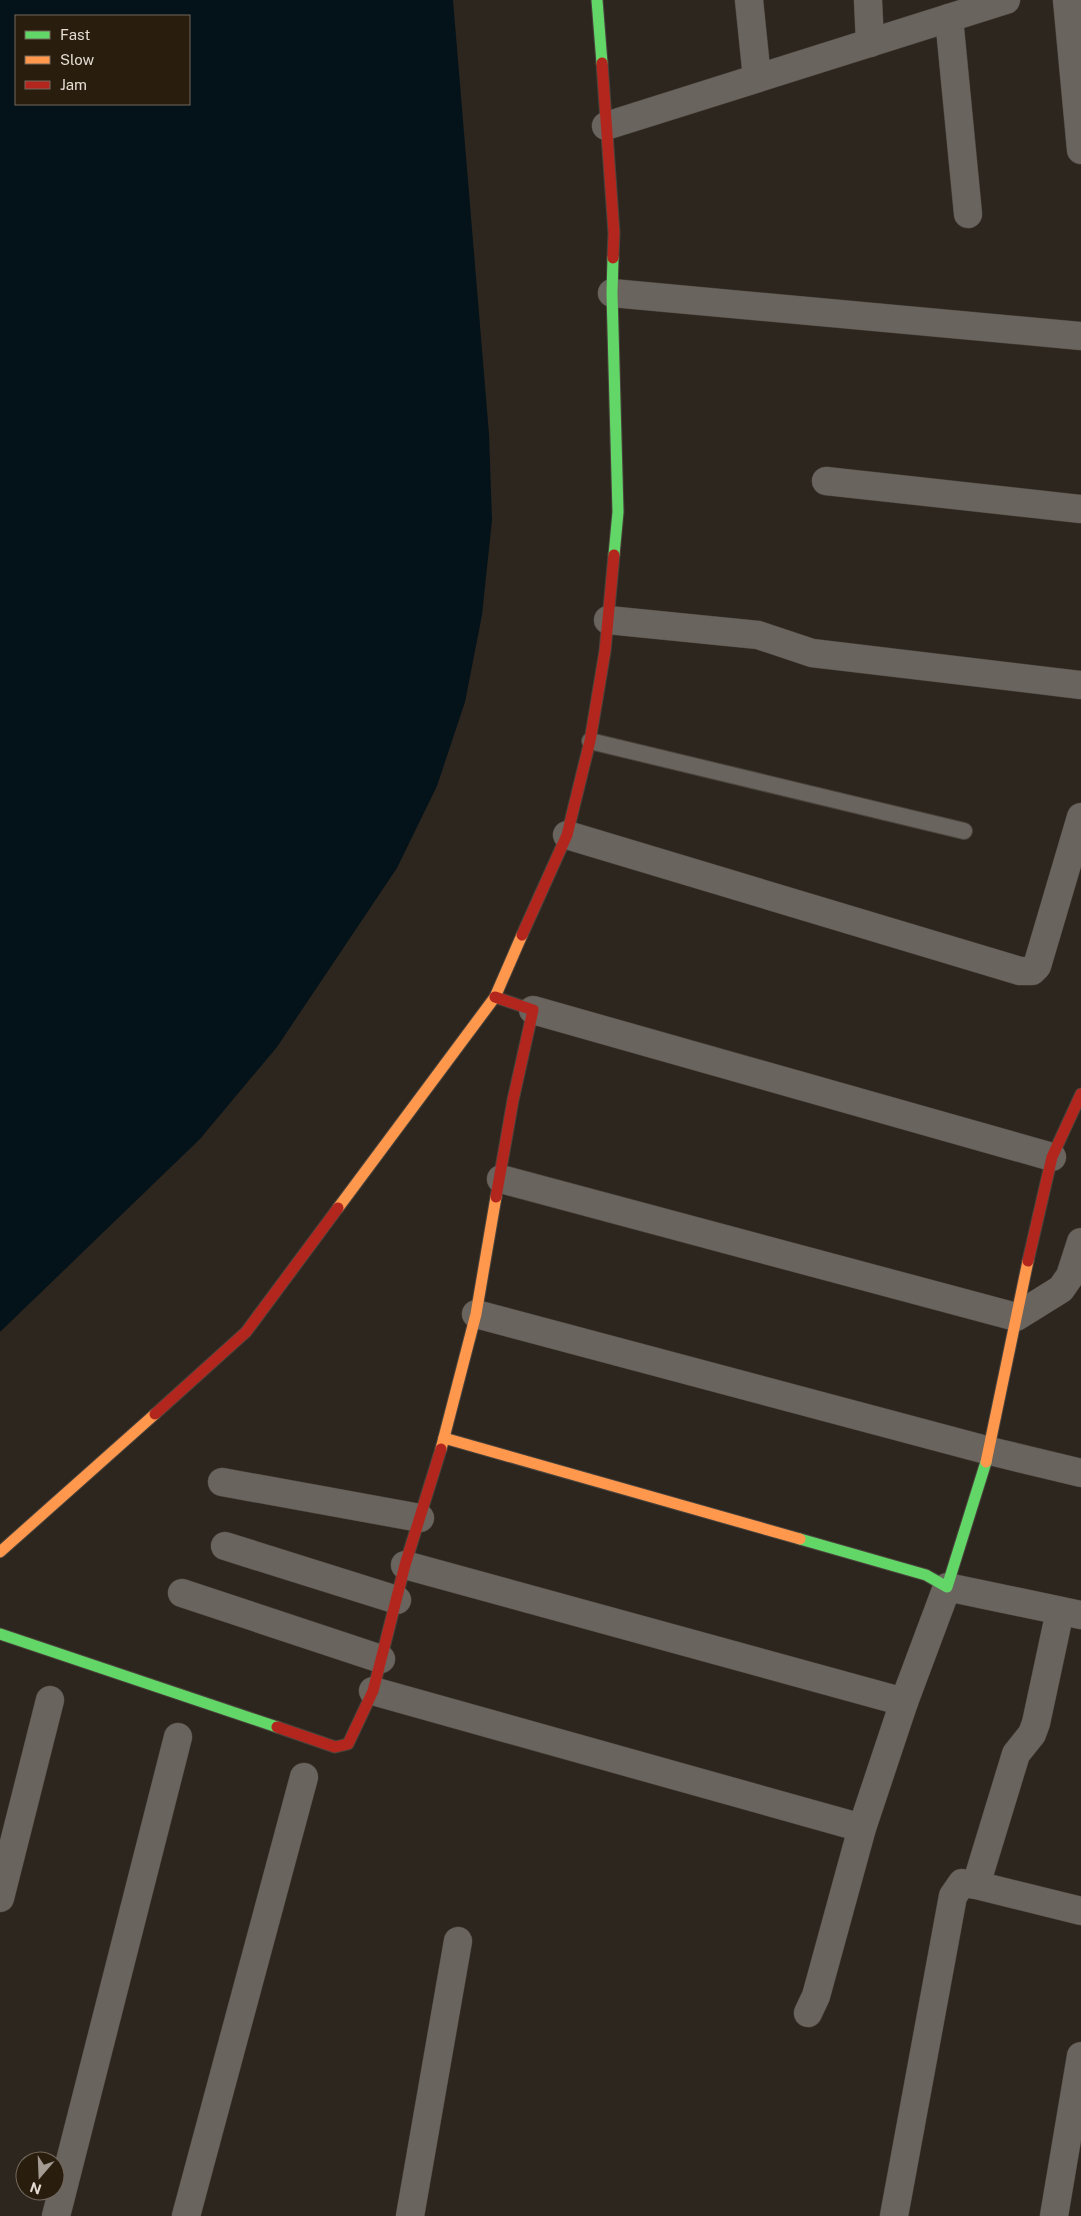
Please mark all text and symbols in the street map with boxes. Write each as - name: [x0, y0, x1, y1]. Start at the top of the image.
- legend: [15, 15, 190, 105]
- text: Fast: [60, 26, 90, 43]
- text: Slow: [60, 51, 95, 68]
- text: Jam: [60, 76, 87, 93]
- north arrow: [15, 2151, 65, 2201]
- text: N: [28, 2179, 44, 2198]

